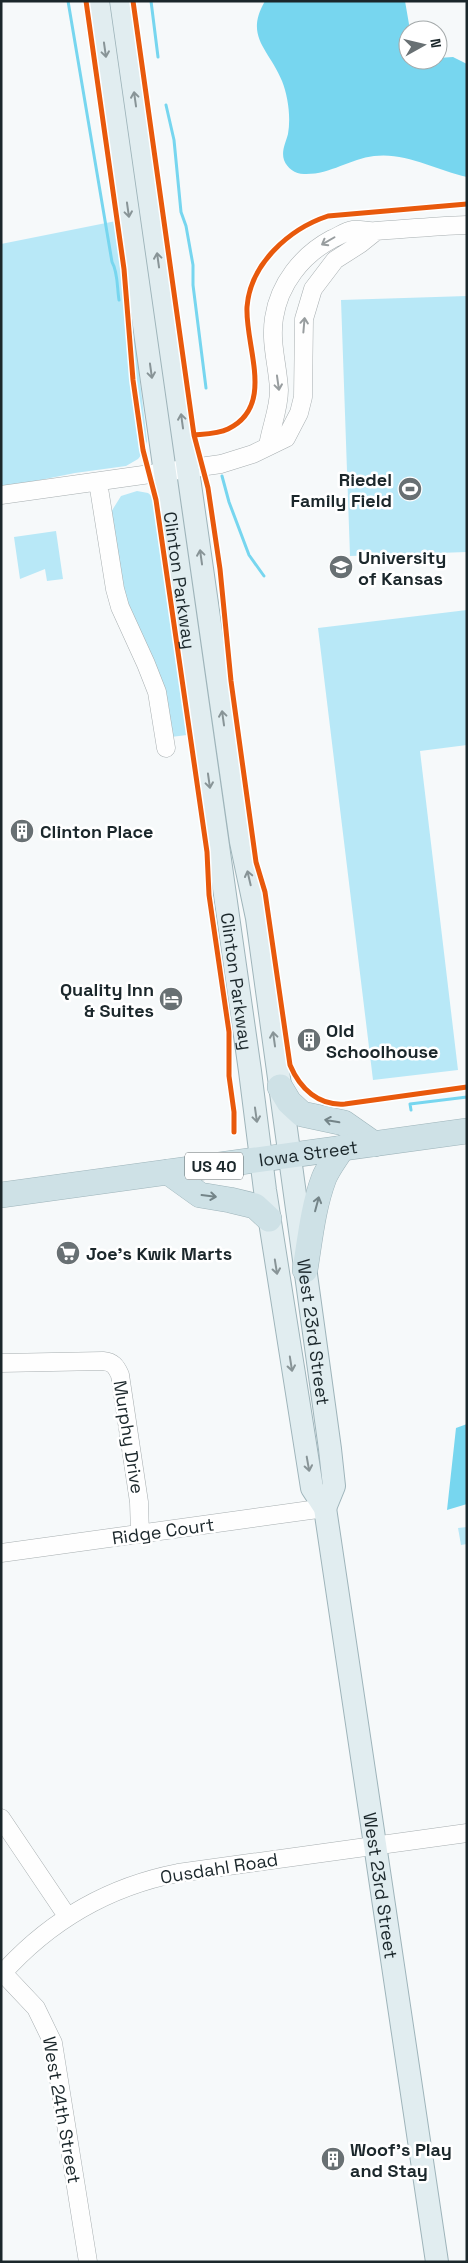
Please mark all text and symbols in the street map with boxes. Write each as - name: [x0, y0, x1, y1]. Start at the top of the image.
- north arrow: [398, 20, 448, 70]
- text: N: [426, 37, 445, 49]
- one-way arrow: [100, 41, 110, 57]
- one-way arrow: [130, 92, 140, 108]
- one-way arrow: [123, 202, 133, 218]
- one-way arrow: [322, 237, 336, 247]
- one-way arrow: [153, 253, 163, 269]
- one-way arrow: [299, 317, 309, 333]
- one-way arrow: [146, 363, 156, 379]
- one-way arrow: [273, 374, 283, 390]
- one-way arrow: [176, 413, 186, 429]
- place label: Riedel Family Field: [290, 468, 392, 512]
- sports icon: Riedel Family Field: [397, 476, 423, 502]
- street label: Clinton Parkway: [159, 510, 201, 651]
- place label: University of Kansas: [358, 546, 446, 590]
- one-way arrow: [196, 550, 206, 566]
- school or university icon: University of Kansas: [328, 554, 354, 580]
- one-way arrow: [218, 711, 228, 727]
- one-way arrow: [204, 773, 214, 789]
- building icon: Clinton Place: [9, 818, 35, 844]
- place label: Clinton Place: [40, 820, 153, 843]
- one-way arrow: [244, 871, 254, 887]
- street label: Clinton Parkway: [216, 911, 258, 1052]
- place label: Quality Inn & Suites: [60, 978, 154, 1022]
- hotel icon: Quality Inn & Suites: [158, 986, 184, 1012]
- place label: Old Schoolhouse: [326, 1019, 438, 1063]
- building icon: Old Schoolhouse: [296, 1027, 322, 1053]
- one-way arrow: [269, 1031, 279, 1047]
- one-way arrow: [251, 1107, 261, 1123]
- one-way arrow: [324, 1115, 340, 1125]
- street label: Iowa Street: [257, 1135, 359, 1171]
- road number: US 40: [185, 1152, 243, 1180]
- one-way arrow: [201, 1192, 217, 1202]
- one-way arrow: [313, 1197, 322, 1213]
- supermarket icon: Joe's Kwik Marts: [55, 1240, 81, 1266]
- place label: Joe's Kwik Marts: [86, 1242, 232, 1265]
- street label: West 23rd Street: [292, 1257, 335, 1407]
- one-way arrow: [272, 1259, 282, 1275]
- one-way arrow: [287, 1356, 297, 1372]
- street label: Murphy Drive: [109, 1379, 149, 1495]
- one-way arrow: [304, 1455, 313, 1471]
- street label: Ridge Court: [110, 1512, 216, 1550]
- street label: West 23rd Street: [359, 1811, 403, 1960]
- street label: Ousdahl Road: [159, 1847, 279, 1889]
- street label: West 24th Street: [38, 2035, 86, 2185]
- place label: Woof's Play and Stay: [350, 2138, 452, 2182]
- building icon: Woof's Play and Stay: [320, 2146, 346, 2172]

